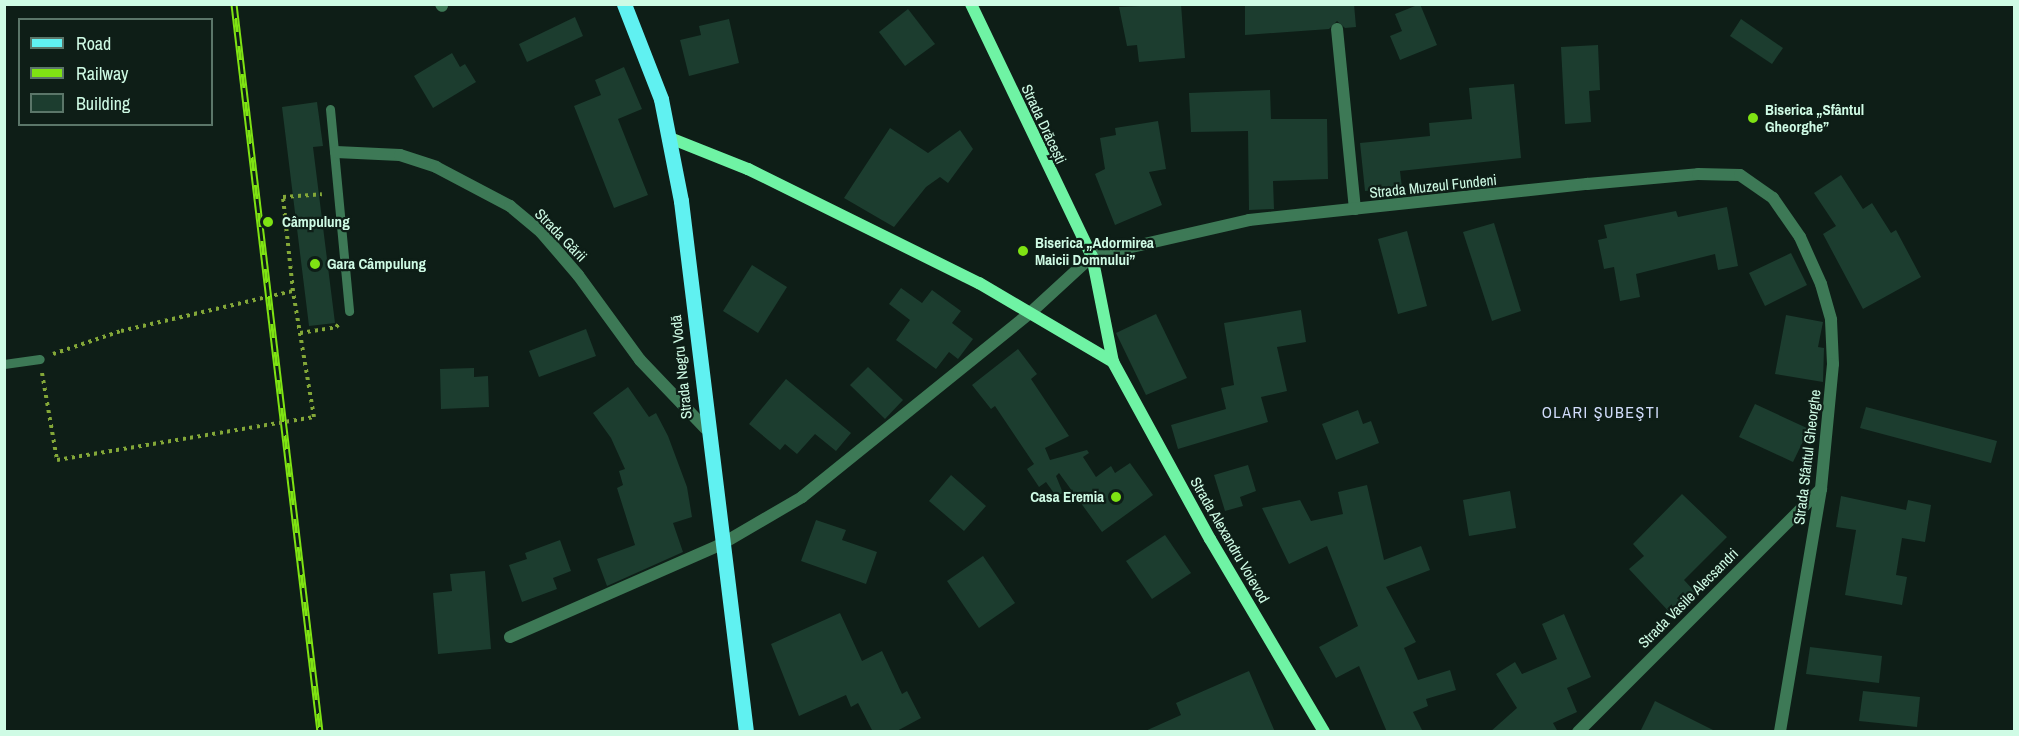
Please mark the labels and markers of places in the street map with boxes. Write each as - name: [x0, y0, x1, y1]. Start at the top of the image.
- place label: Biserica „Sfântul Gheorghe”: [1765, 100, 1864, 135]
- marker: Biserica „Sfântul Gheorghe”: [1746, 111, 1760, 125]
- marker: Câmpulung: [259, 213, 277, 231]
- place label: Câmpulung: [282, 213, 350, 231]
- place label: Biserica „Adormirea Maicii Domnului”: [1035, 233, 1154, 268]
- marker: Biserica „Adormirea Maicii Domnului”: [1016, 244, 1030, 258]
- place label: Gara Câmpulung: [327, 255, 426, 273]
- marker: Gara Câmpulung: [308, 257, 322, 271]
- place label: Casa Eremia: [1030, 488, 1104, 506]
- marker: Casa Eremia: [1109, 490, 1123, 504]

